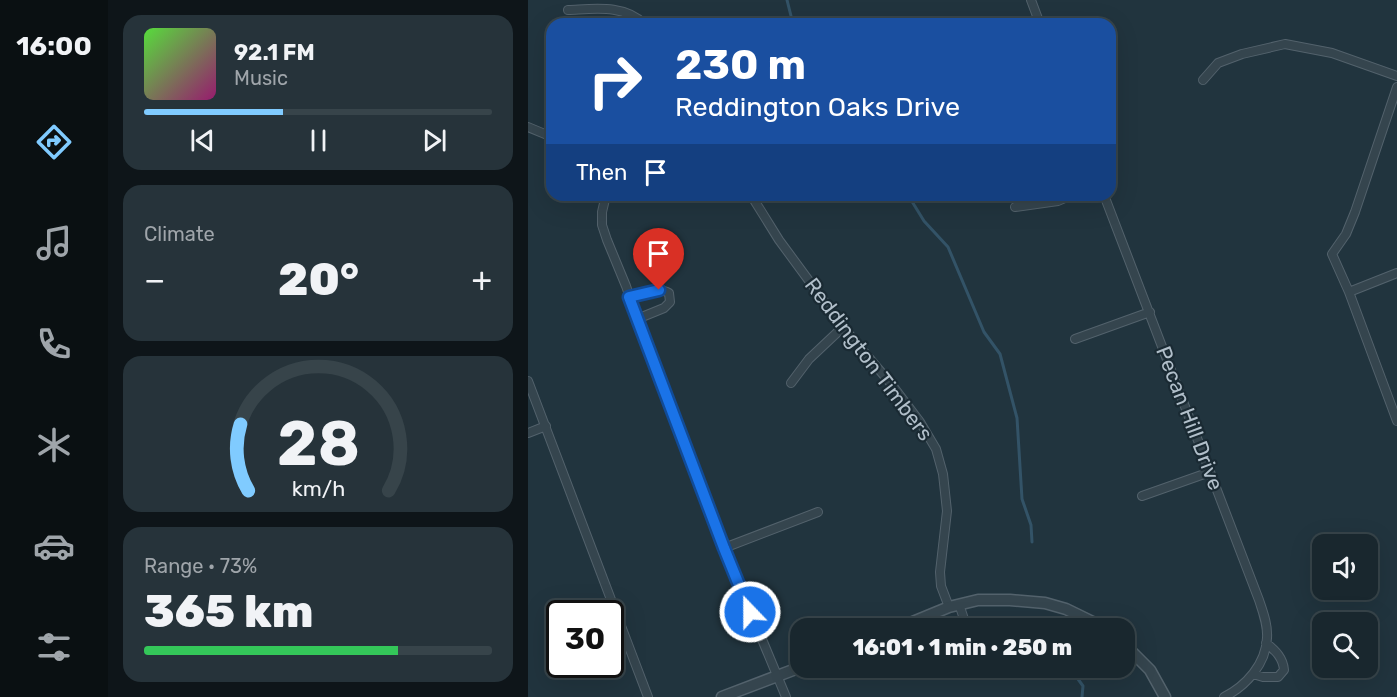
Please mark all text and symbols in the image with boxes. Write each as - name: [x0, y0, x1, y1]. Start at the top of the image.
- text: 16:00: [16, 30, 92, 62]
- text: 92.1 FM: [234, 39, 315, 66]
- text: 230 m: [675, 40, 806, 90]
- icon: right: [576, 42, 654, 120]
- text: Music: [234, 66, 288, 90]
- text: Reddington Oaks Drive: [675, 91, 960, 123]
- icon: directions: [33, 121, 75, 163]
- icon: previous: [186, 124, 219, 157]
- icon: pause: [302, 124, 335, 157]
- icon: next: [418, 124, 451, 157]
- icon: arrive: [639, 156, 672, 189]
- text: Then: [576, 159, 627, 186]
- icon: music: [33, 222, 75, 264]
- text: Climate: [144, 222, 215, 246]
- pin: [633, 228, 684, 290]
- icon: arrive: [642, 237, 675, 270]
- text: 20°: [278, 253, 359, 306]
- text: −: [144, 260, 165, 299]
- text: +: [471, 260, 492, 299]
- street label: Reddington Timbers: [800, 273, 938, 445]
- icon: phone: [33, 323, 75, 365]
- street label: Pecan Hill Drive: [1151, 343, 1229, 493]
- text: 28: [277, 407, 359, 481]
- icon: climate: [33, 424, 75, 466]
- text: km/h: [291, 476, 345, 501]
- icon: car: [33, 525, 75, 567]
- map controls: [1312, 534, 1378, 678]
- button: sound: [1312, 534, 1378, 600]
- text: Range · 73%: [144, 554, 257, 578]
- position arrow: [718, 580, 782, 644]
- text: 365 km: [144, 585, 313, 638]
- speed limit sign: 30: [546, 600, 624, 678]
- button: search: [1312, 612, 1378, 678]
- icon: filters: [33, 626, 75, 668]
- text: 16:01 · 1 min · 250 m: [853, 634, 1072, 661]

